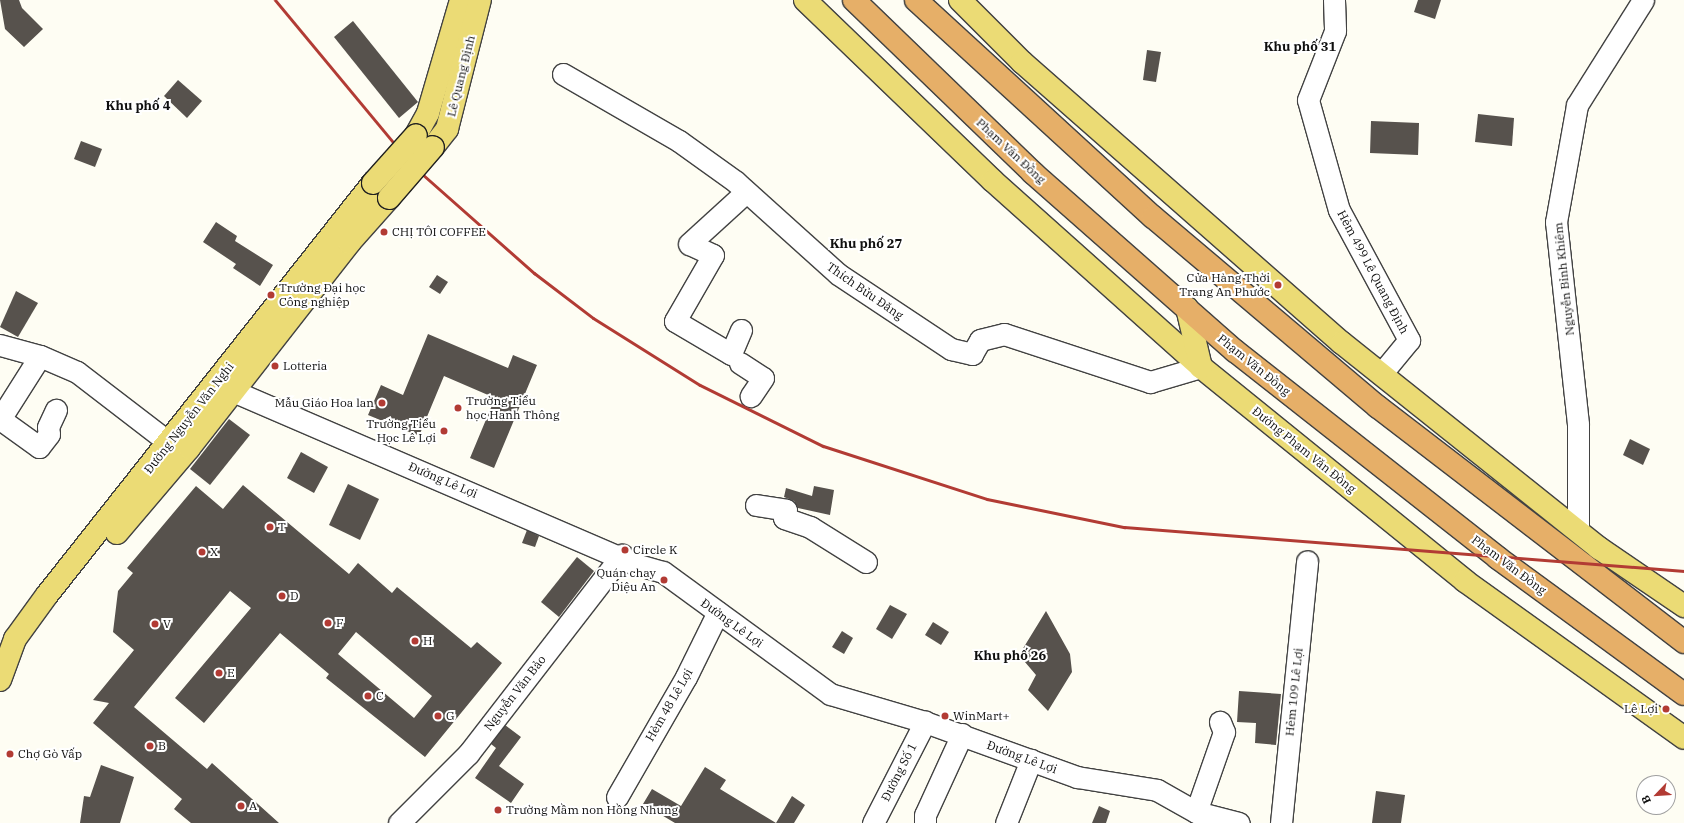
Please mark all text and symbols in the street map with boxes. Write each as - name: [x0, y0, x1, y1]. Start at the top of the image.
- street label: Lê Quang Định: [444, 34, 478, 118]
- district label: Khu phố 31: [1264, 39, 1336, 55]
- district label: Khu phố 4: [106, 98, 170, 114]
- street label: Phạm Văn Đồng: [973, 115, 1049, 187]
- street label: Hẻm 499 Lê Quang Định: [1334, 208, 1412, 336]
- street label: Nguyễn Bỉnh Khiêm: [1551, 222, 1577, 336]
- place label: CHỊ TÔI COFFEE: [392, 225, 486, 239]
- marker: CHỊ TÔI COFFEE: [379, 227, 389, 237]
- district label: Khu phố 27: [830, 236, 902, 252]
- street label: Thích Bửu Đăng: [824, 259, 906, 323]
- place label: Cửa Hàng Thời Trang An Phước: [1179, 271, 1270, 299]
- marker: Cửa Hàng Thời Trang An Phước: [1273, 280, 1283, 290]
- place label: Trường Đại học Công nghiệp: [279, 281, 366, 309]
- marker: Trường Đại học Công nghiệp: [266, 290, 276, 300]
- street label: Phạm Văn Đồng: [1215, 331, 1293, 399]
- place label: Lotteria: [283, 359, 327, 373]
- street label: Đường Nguyễn Văn Nghi: [141, 360, 237, 476]
- marker: Lotteria: [270, 361, 280, 371]
- place label: Trường Tiểu học Hanh Thông: [466, 394, 560, 422]
- place label: Mẫu Giáo Hoa lan: [275, 396, 374, 410]
- marker: Mẫu Giáo Hoa lan: [377, 398, 387, 408]
- marker: Trường Tiểu học Hanh Thông: [453, 403, 463, 413]
- street label: Đường Phạm Văn Đồng: [1249, 404, 1359, 496]
- place label: Trường Tiểu Học Lê Lợi: [366, 417, 436, 445]
- marker: Trường Tiểu Học Lê Lợi: [439, 426, 449, 436]
- street label: Đường Lê Lợi: [406, 459, 480, 501]
- place label: T: [278, 520, 286, 534]
- marker: T: [265, 522, 275, 532]
- street label: Phạm Văn Đồng: [1469, 532, 1549, 598]
- place label: Circle K: [633, 543, 677, 557]
- place label: X: [210, 545, 218, 559]
- marker: Circle K: [620, 545, 630, 555]
- marker: X: [197, 547, 207, 557]
- place label: Quán chay Diệu An: [596, 566, 656, 594]
- marker: Quán chay Diệu An: [659, 575, 669, 585]
- place label: D: [290, 589, 298, 603]
- marker: D: [277, 591, 287, 601]
- street label: Đường Lê Lợi: [698, 596, 766, 650]
- place label: F: [336, 616, 344, 630]
- place label: V: [163, 617, 171, 631]
- marker: F: [323, 618, 333, 628]
- marker: V: [150, 619, 160, 629]
- place label: H: [423, 634, 432, 648]
- marker: H: [410, 636, 420, 646]
- street label: Hẻm 109 Lê Lợi: [1282, 647, 1306, 737]
- district label: Khu phố 26: [974, 648, 1046, 664]
- street label: Nguyễn Văn Bảo: [481, 652, 549, 734]
- place label: E: [227, 666, 235, 680]
- street label: Hẻm 48 Lê Lợi: [642, 666, 696, 744]
- marker: E: [214, 668, 224, 678]
- place label: C: [376, 689, 384, 703]
- marker: C: [363, 691, 373, 701]
- place label: Lê Lợi: [1624, 702, 1658, 716]
- marker: Lê Lợi: [1661, 704, 1671, 714]
- place label: G: [446, 709, 455, 723]
- place label: WinMart+: [953, 709, 1010, 723]
- marker: G: [433, 711, 443, 721]
- marker: WinMart+: [940, 711, 950, 721]
- street label: Đường Lê Lợi: [985, 738, 1059, 776]
- place label: B: [158, 739, 166, 753]
- street label: Đường Số 1: [878, 740, 920, 804]
- marker: B: [145, 741, 155, 751]
- place label: Chợ Gò Vấp: [18, 747, 82, 761]
- marker: Chợ Gò Vấp: [5, 749, 15, 759]
- north arrow: [1636, 775, 1676, 815]
- text: B: [1638, 793, 1654, 806]
- place label: A: [249, 799, 257, 813]
- marker: A: [236, 801, 246, 811]
- place label: Trường Mầm non Hồng Nhung: [506, 803, 678, 817]
- marker: Trường Mầm non Hồng Nhung: [493, 805, 503, 815]

